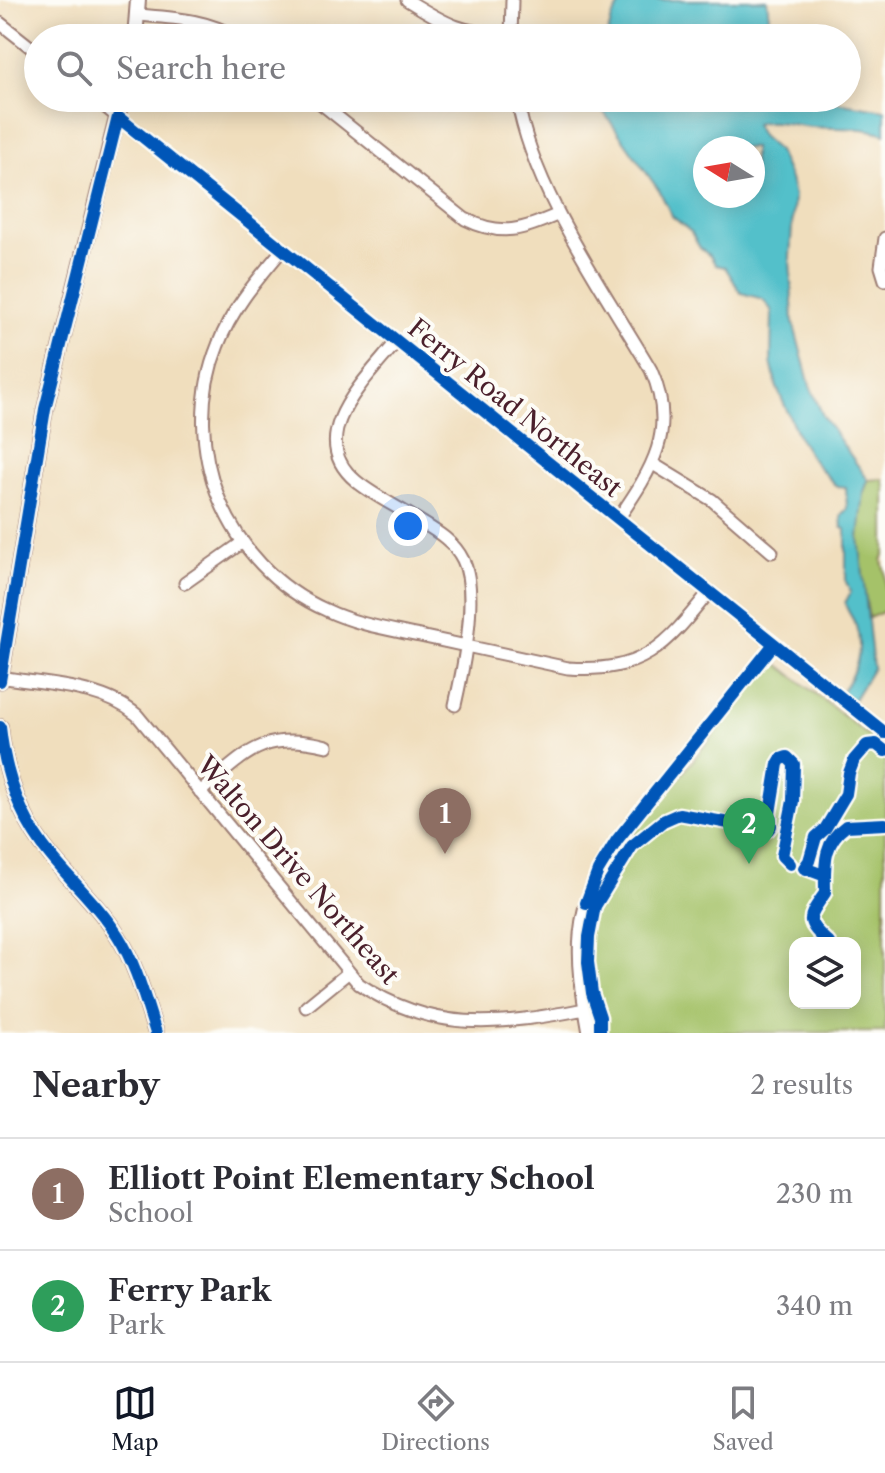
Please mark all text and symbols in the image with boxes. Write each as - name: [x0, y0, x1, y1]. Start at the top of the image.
- search box: [24, 24, 861, 112]
- icon: search: [52, 46, 96, 90]
- text: Search here: [116, 50, 286, 87]
- north arrow: [693, 136, 765, 208]
- street label: Ferry Road Northeast: [402, 312, 629, 505]
- your location: [388, 506, 428, 546]
- street label: Walton Drive Northeast: [189, 748, 406, 991]
- pin: 1: [419, 788, 471, 854]
- pin: 2: [723, 798, 775, 864]
- map controls: [789, 937, 861, 1009]
- button: layers: [789, 937, 861, 1009]
- text: Nearby: [32, 1064, 160, 1106]
- text: 2 results: [750, 1069, 853, 1101]
- text: Elliott Point Elementary School: [108, 1160, 595, 1197]
- text: 1: [52, 1178, 64, 1210]
- text: 230 m: [776, 1178, 853, 1210]
- text: School: [108, 1197, 193, 1229]
- text: Ferry Park: [108, 1272, 271, 1309]
- text: 2: [50, 1290, 66, 1322]
- text: 340 m: [776, 1290, 853, 1322]
- text: Park: [108, 1309, 165, 1341]
- tab: Map: [111, 1381, 159, 1456]
- tab: Directions: [381, 1381, 490, 1456]
- tab: Saved: [713, 1381, 774, 1456]

